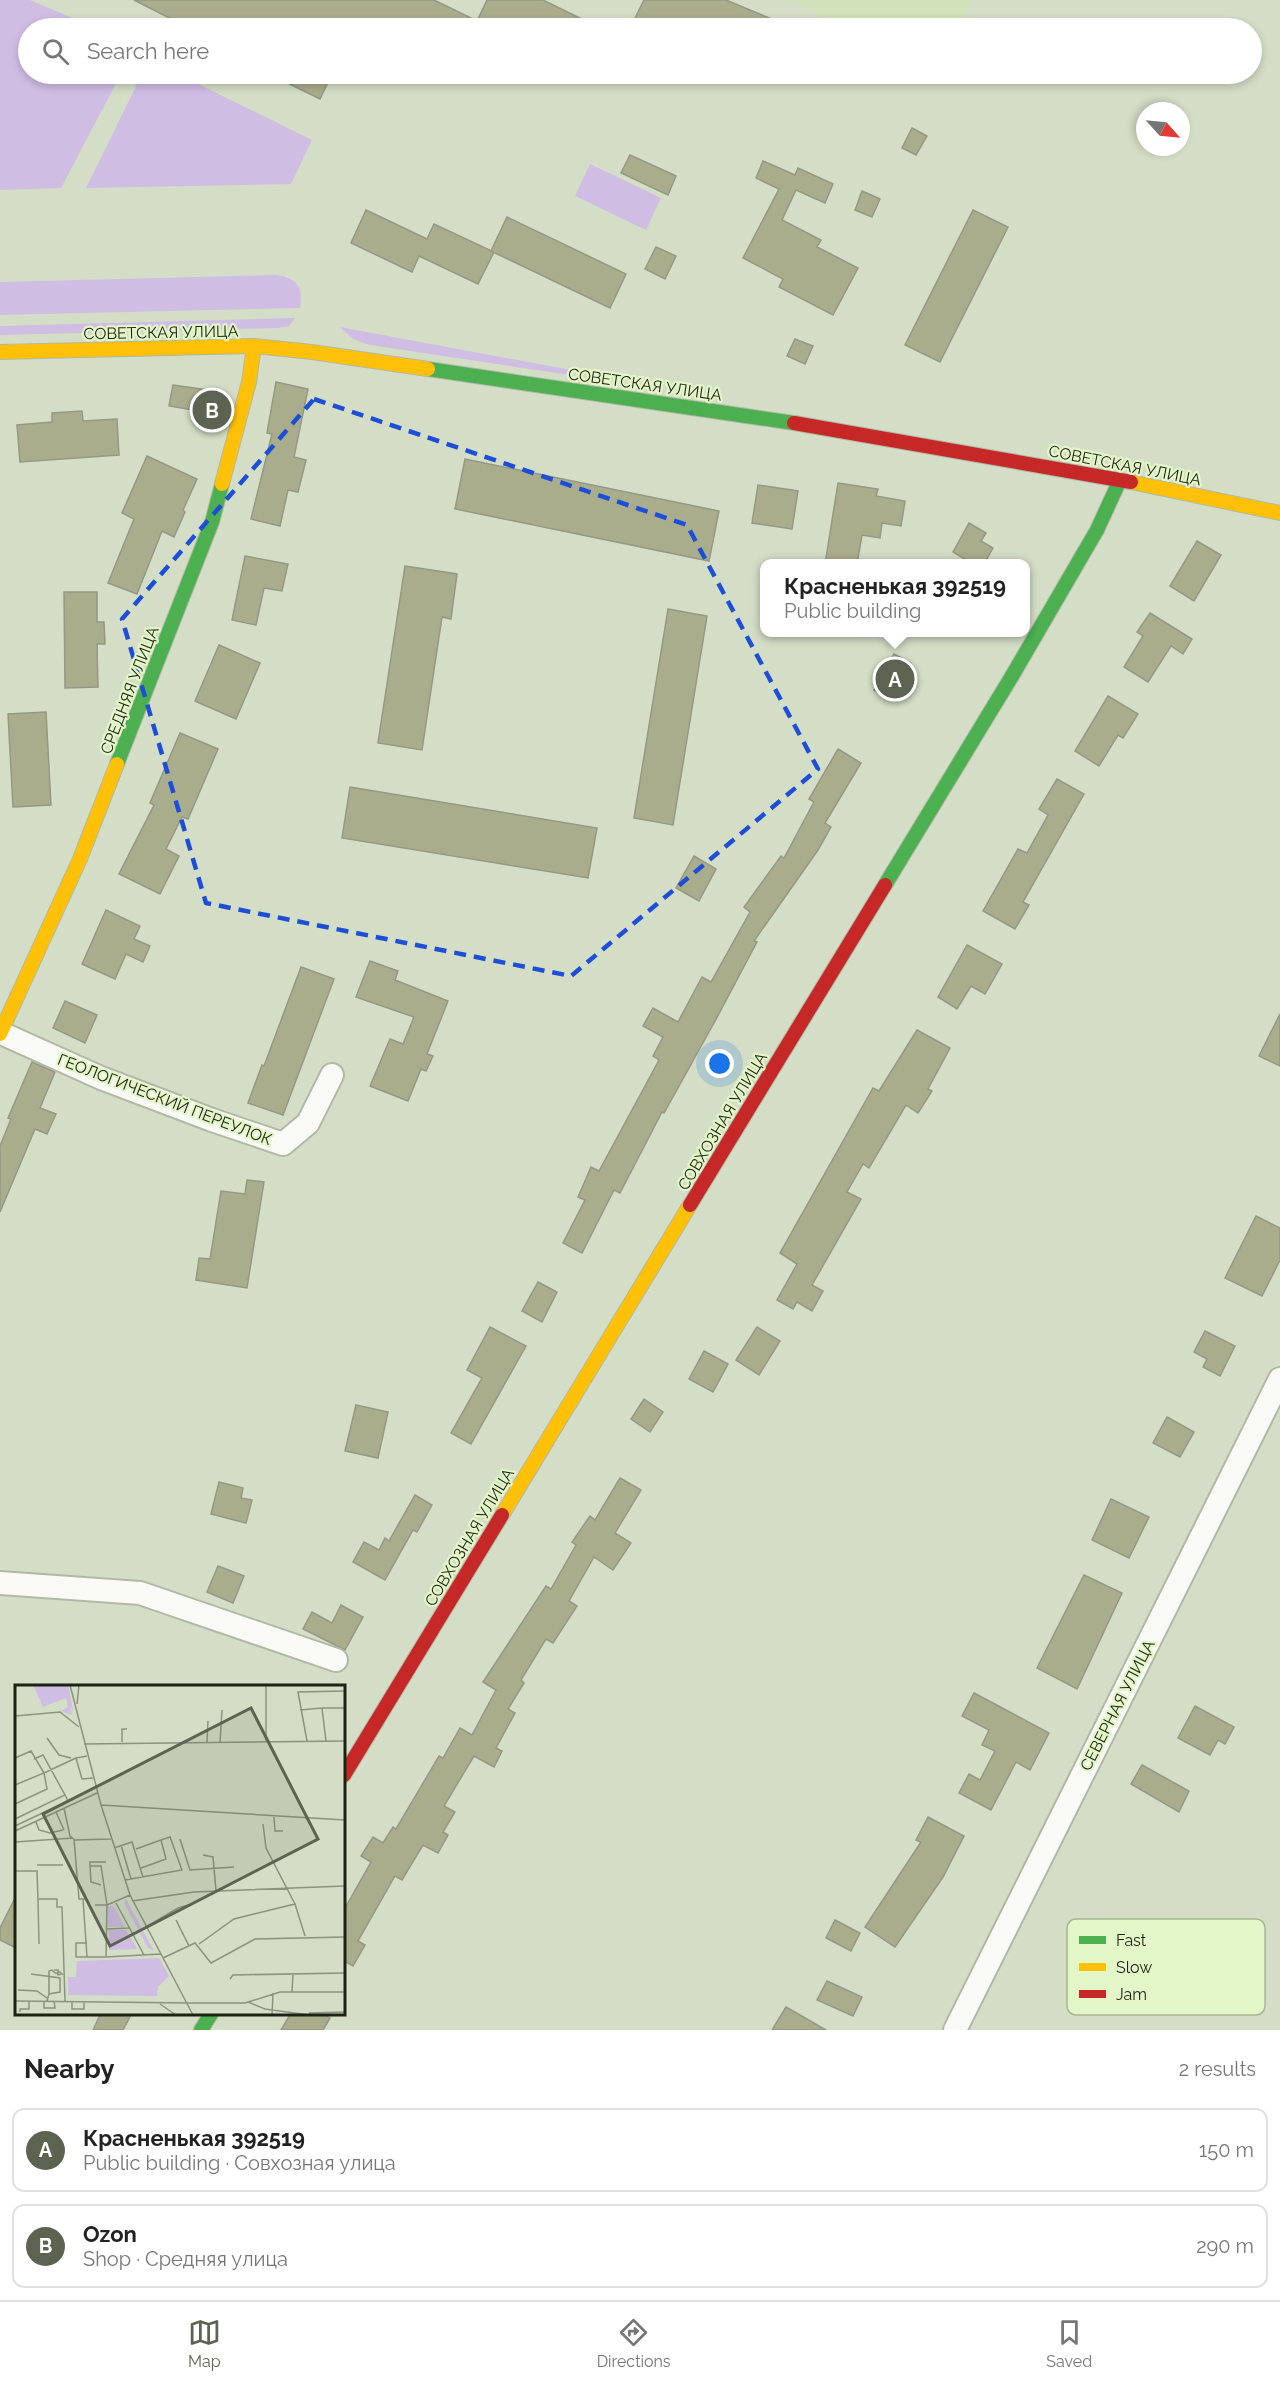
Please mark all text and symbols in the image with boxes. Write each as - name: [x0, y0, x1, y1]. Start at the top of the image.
- search box: [18, 18, 1262, 84]
- icon: search: [39, 35, 72, 68]
- text: Search here: [87, 38, 209, 64]
- north arrow: [1136, 102, 1190, 156]
- street label: СОВЕТСКАЯ УЛИЦА: [83, 322, 239, 343]
- street label: СОВЕТСКАЯ УЛИЦА: [567, 364, 723, 405]
- pin: B: [192, 388, 232, 432]
- street label: СОВЕТСКАЯ УЛИЦА: [1047, 441, 1203, 490]
- popup: [760, 559, 1030, 637]
- text: Красненькая 392519: [784, 573, 1006, 599]
- text: Public building: [784, 599, 921, 623]
- street label: СРЕДНЯЯ УЛИЦА: [96, 624, 163, 757]
- pin: A: [876, 656, 914, 702]
- street label: СОВХОЗНАЯ УЛИЦА: [674, 1049, 771, 1194]
- your location: [705, 1049, 734, 1078]
- street label: ГЕОЛОГИЧЕСКИЙ ПЕРЕУЛОК: [55, 1050, 275, 1149]
- street label: СОВХОЗНАЯ УЛИЦА: [421, 1465, 518, 1610]
- street label: СЕВЕРНАЯ УЛИЦА: [1076, 1637, 1159, 1774]
- inset map: [15, 1685, 345, 2015]
- legend: [1067, 1919, 1265, 2015]
- text: Fast: [1116, 1931, 1147, 1950]
- text: Slow: [1116, 1958, 1152, 1977]
- text: Jam: [1116, 1985, 1147, 2004]
- text: Nearby: [24, 2054, 114, 2084]
- text: 2 results: [1179, 2057, 1256, 2081]
- text: Красненькая 392519: [83, 2125, 305, 2151]
- text: A: [39, 2138, 52, 2162]
- text: 150 m: [1199, 2138, 1254, 2162]
- text: Public building · Совхозная улица: [83, 2151, 396, 2175]
- text: Ozon: [83, 2221, 137, 2247]
- text: B: [39, 2234, 52, 2258]
- text: 290 m: [1196, 2234, 1254, 2258]
- text: Shop · Средняя улица: [83, 2247, 288, 2271]
- tab: Map: [188, 2316, 221, 2371]
- tab: Directions: [597, 2316, 671, 2371]
- tab: Saved: [1046, 2316, 1092, 2371]

